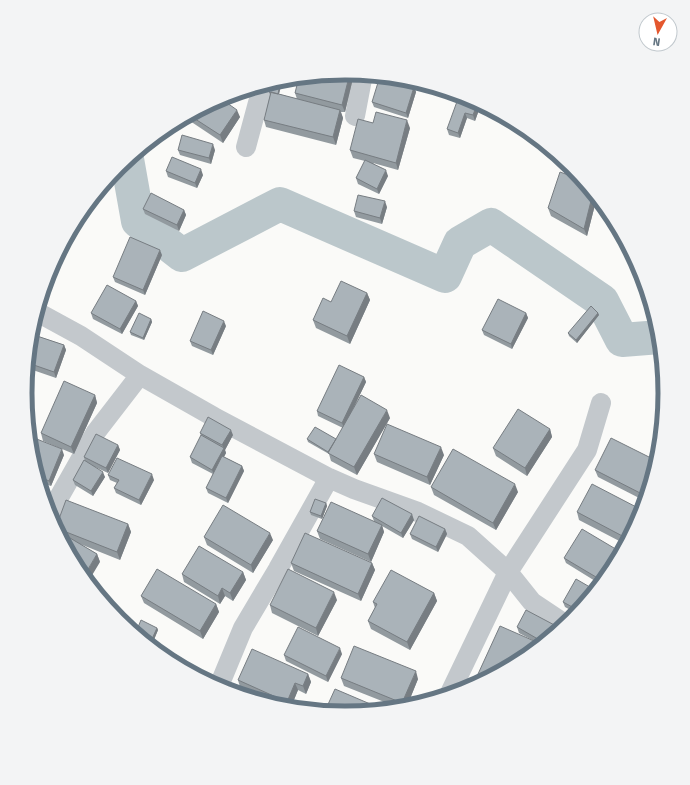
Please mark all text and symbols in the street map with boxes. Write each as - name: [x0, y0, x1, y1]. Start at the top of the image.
- north arrow: [638, 12, 678, 52]
- text: N: [652, 34, 661, 48]

